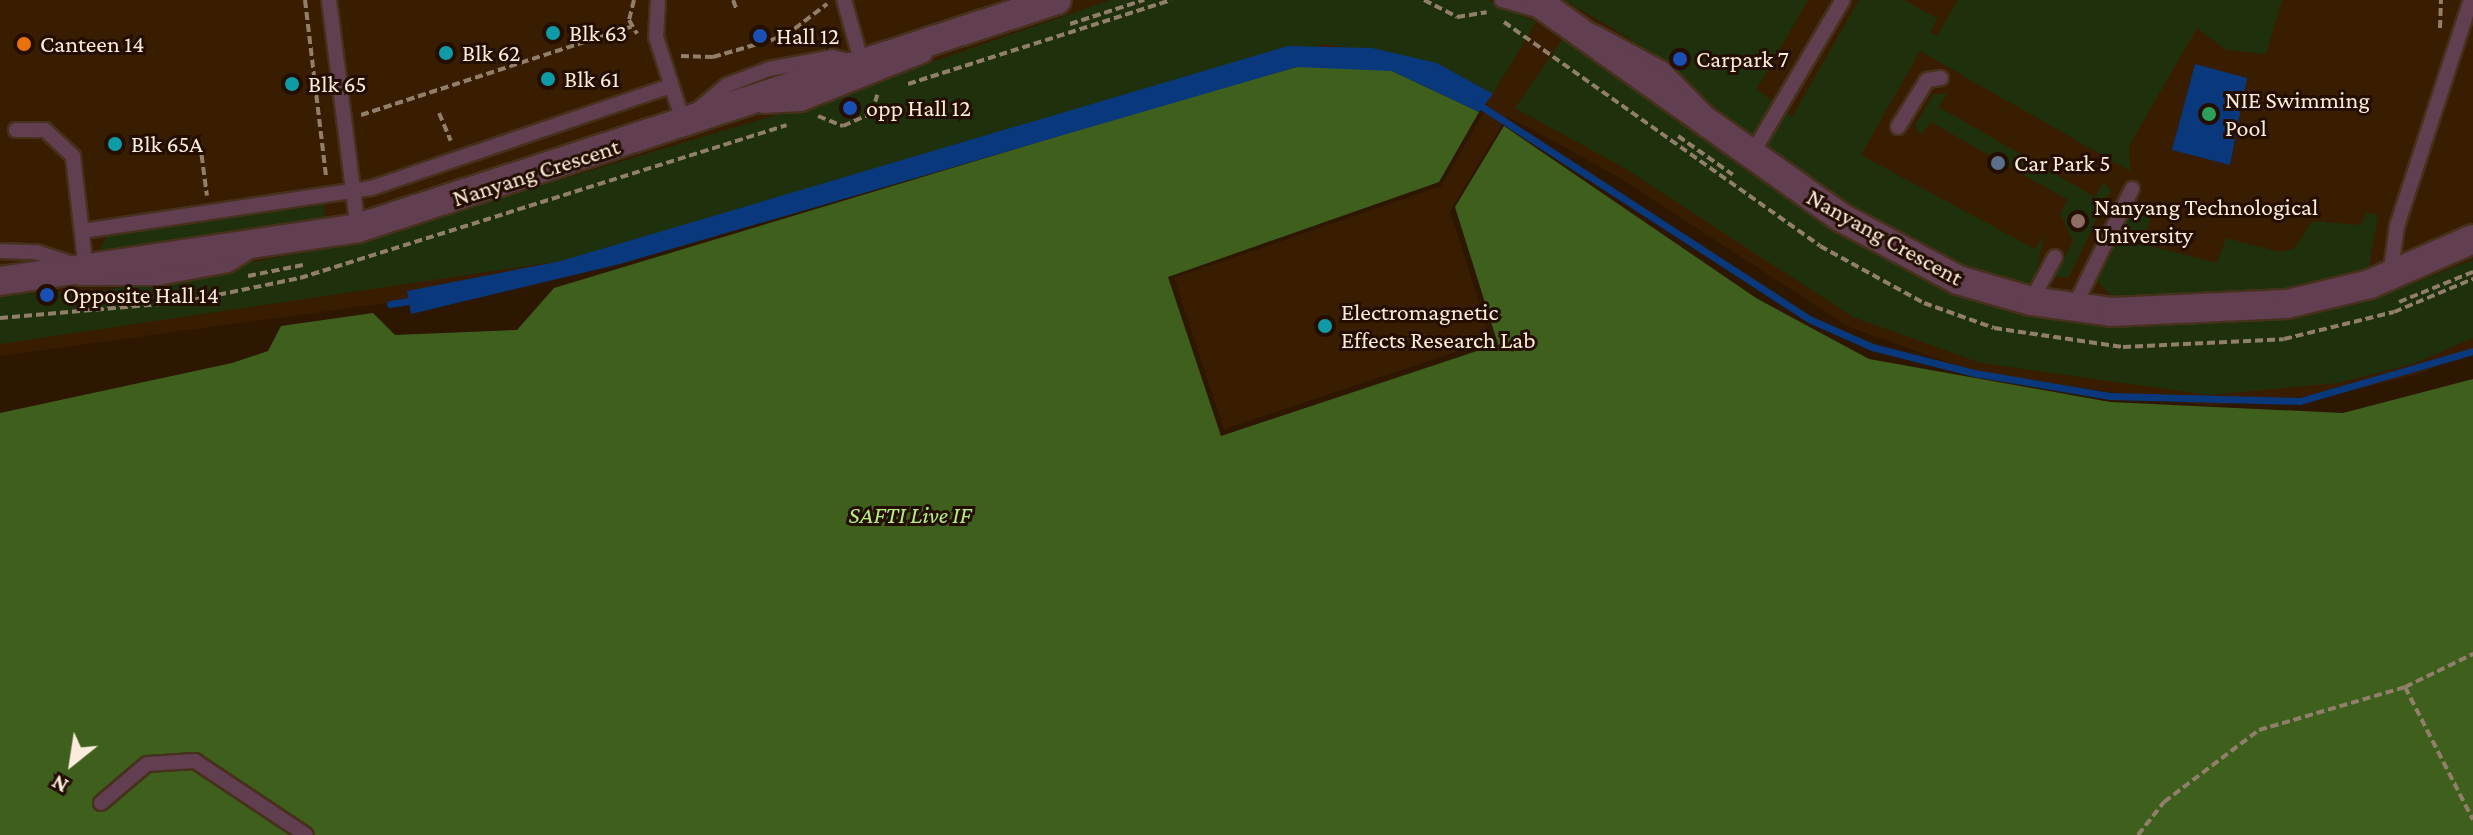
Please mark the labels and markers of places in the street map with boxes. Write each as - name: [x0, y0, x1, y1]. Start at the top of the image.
- place label: Blk 63: [569, 19, 627, 47]
- place label: Hall 12: [776, 22, 839, 50]
- marker: Blk 63: [544, 24, 562, 42]
- marker: Hall 12: [751, 27, 769, 45]
- place label: Canteen 14: [40, 30, 145, 58]
- marker: Canteen 14: [15, 35, 33, 53]
- place label: Blk 62: [462, 39, 521, 67]
- marker: Blk 62: [437, 44, 455, 62]
- place label: Carpark 7: [1696, 45, 1789, 73]
- marker: Carpark 7: [1671, 50, 1689, 68]
- place label: Blk 61: [564, 65, 620, 93]
- place label: Blk 65: [308, 70, 367, 98]
- marker: Blk 61: [539, 70, 557, 88]
- marker: Blk 65: [283, 75, 301, 93]
- place label: NIE Swimming Pool: [2225, 86, 2370, 142]
- place label: opp Hall 12: [866, 94, 971, 122]
- marker: opp Hall 12: [841, 99, 859, 117]
- marker: NIE Swimming Pool: [2200, 105, 2218, 123]
- place label: Blk 65A: [131, 130, 203, 158]
- marker: Blk 65A: [106, 135, 124, 153]
- place label: Car Park 5: [2014, 149, 2111, 177]
- marker: Car Park 5: [1989, 154, 2007, 172]
- place label: Nanyang Technological University: [2094, 193, 2318, 249]
- marker: Nanyang Technological University: [2069, 212, 2087, 230]
- place label: Opposite Hall 14: [63, 281, 219, 309]
- marker: Opposite Hall 14: [38, 286, 56, 304]
- place label: Electromagnetic Effects Research Lab: [1341, 298, 1536, 354]
- marker: Electromagnetic Effects Research Lab: [1316, 317, 1334, 335]

